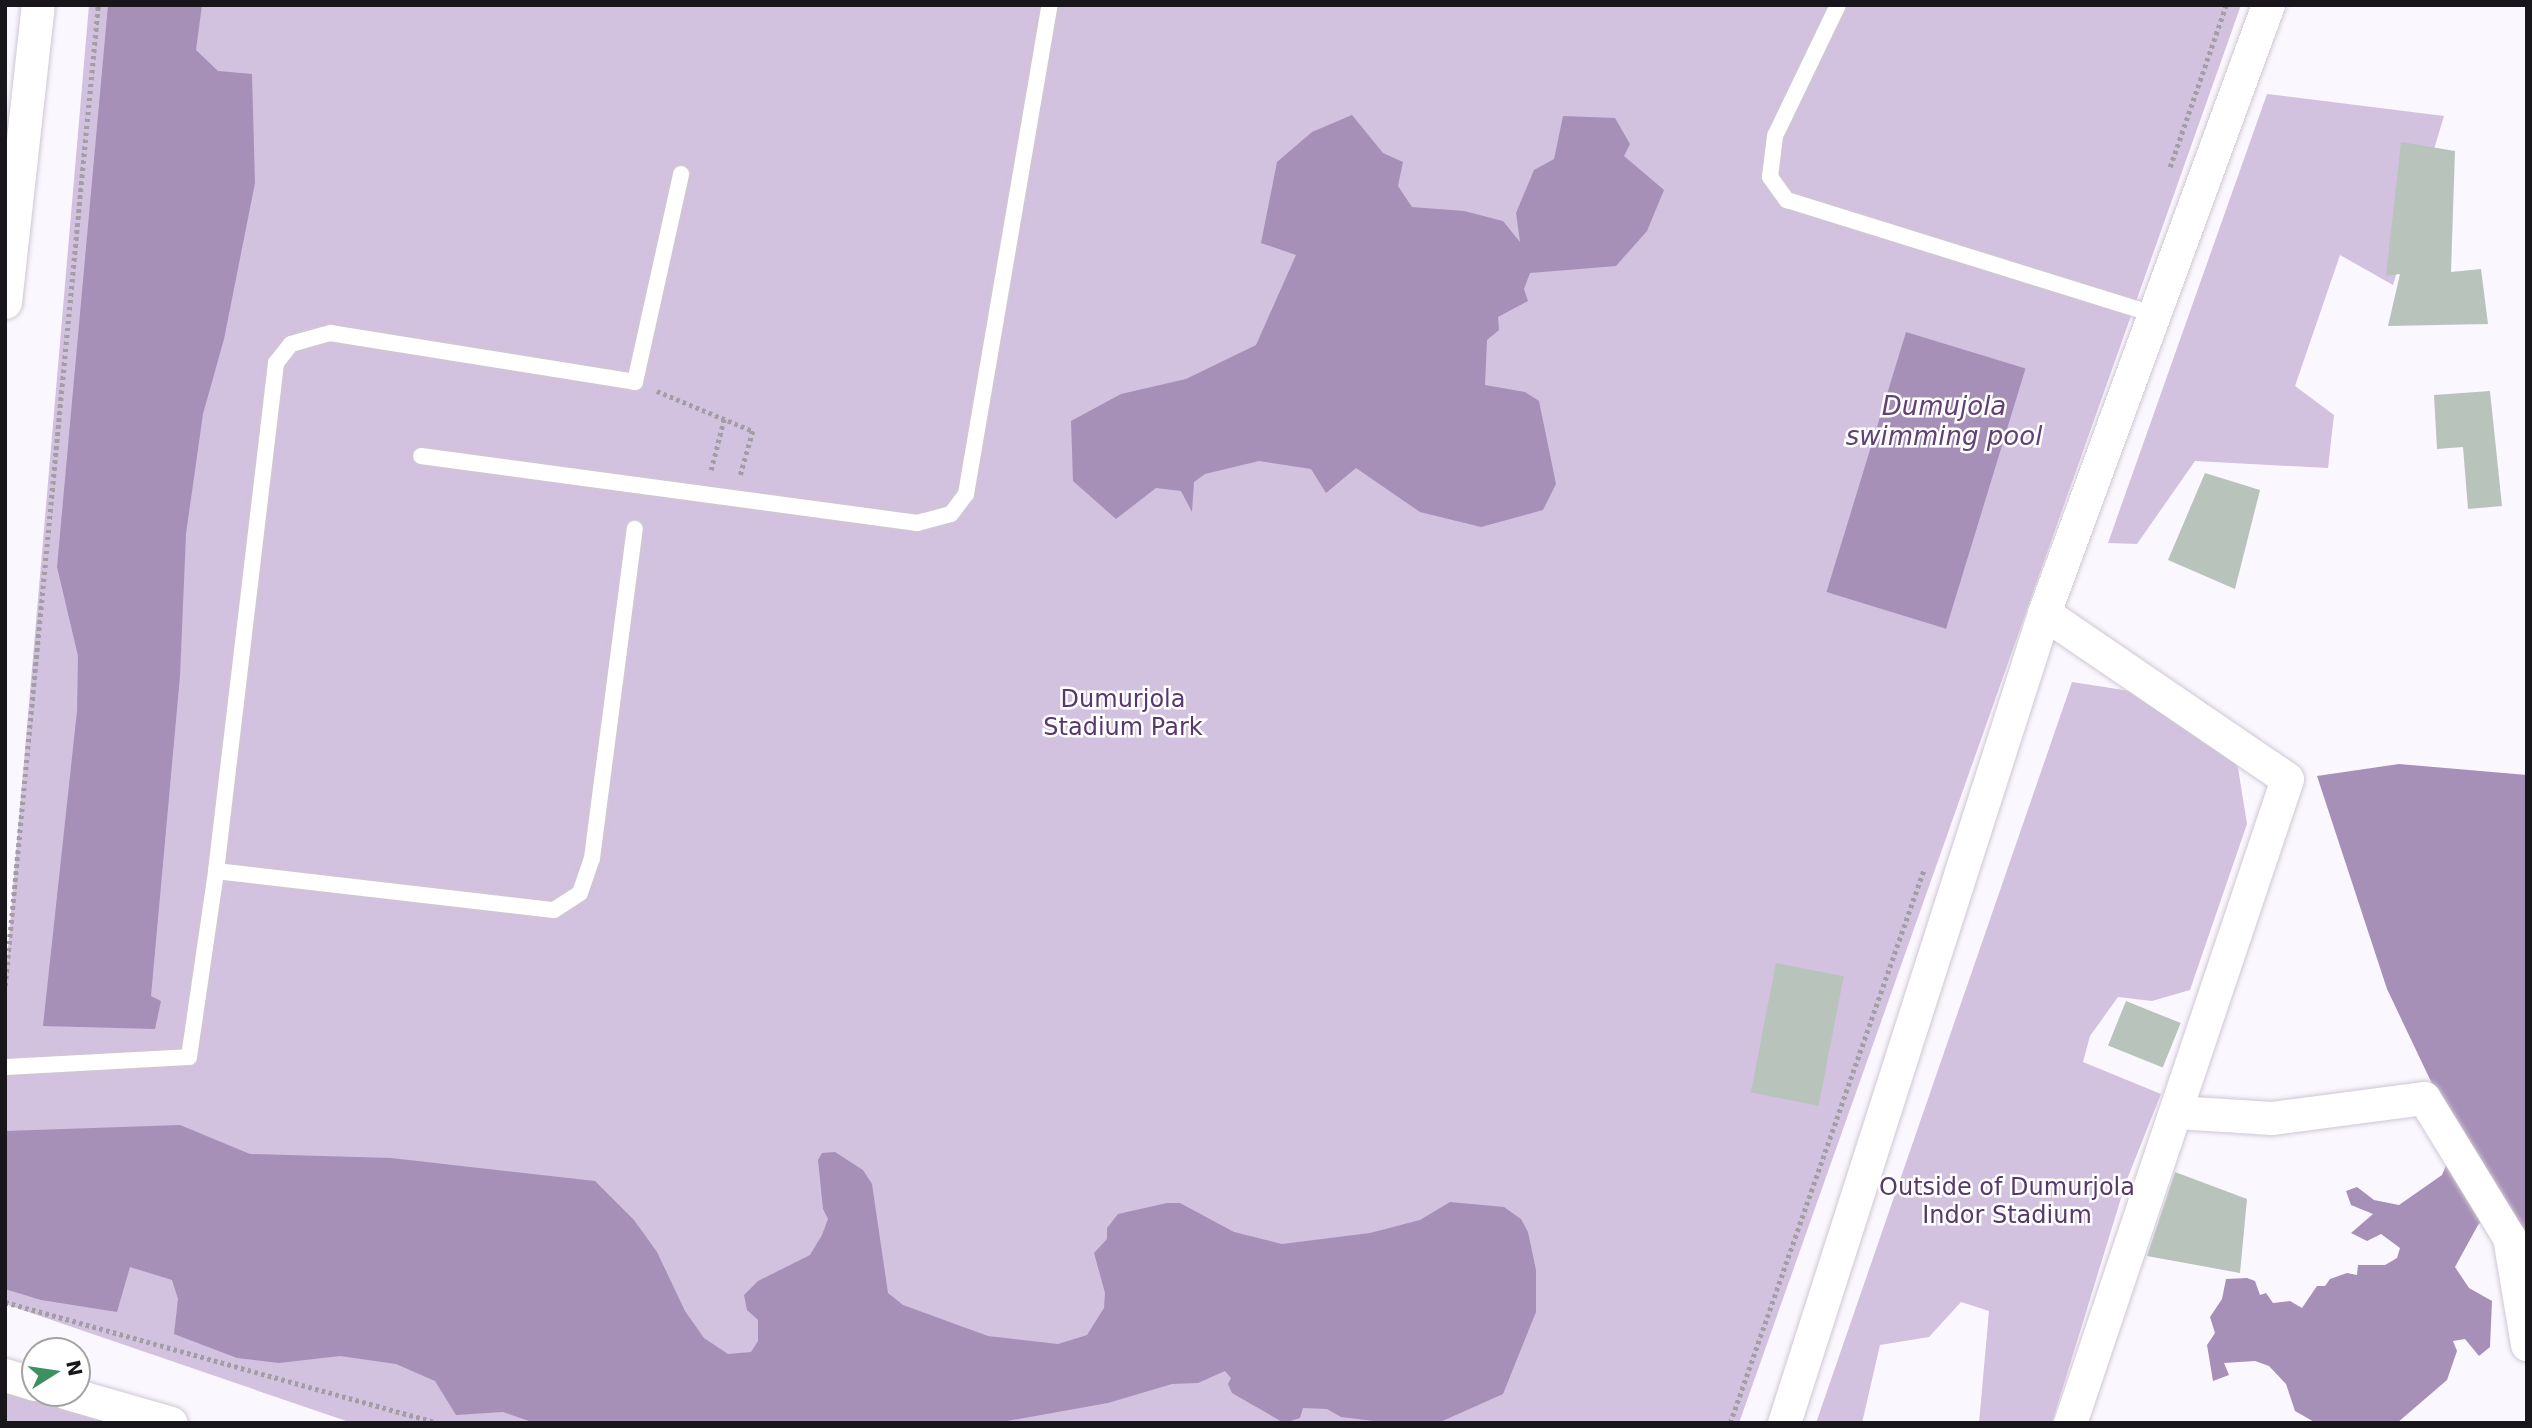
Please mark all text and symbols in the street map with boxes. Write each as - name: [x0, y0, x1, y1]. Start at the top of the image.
- water label: Dumujola swimming pool: [1846, 391, 2042, 452]
- park label: Dumurjola Stadium Park: [1043, 686, 1203, 742]
- park label: Outside of Dumurjola Indor Stadium: [1879, 1174, 2135, 1230]
- north arrow: [21, 1337, 91, 1407]
- text: N: [62, 1358, 87, 1378]

